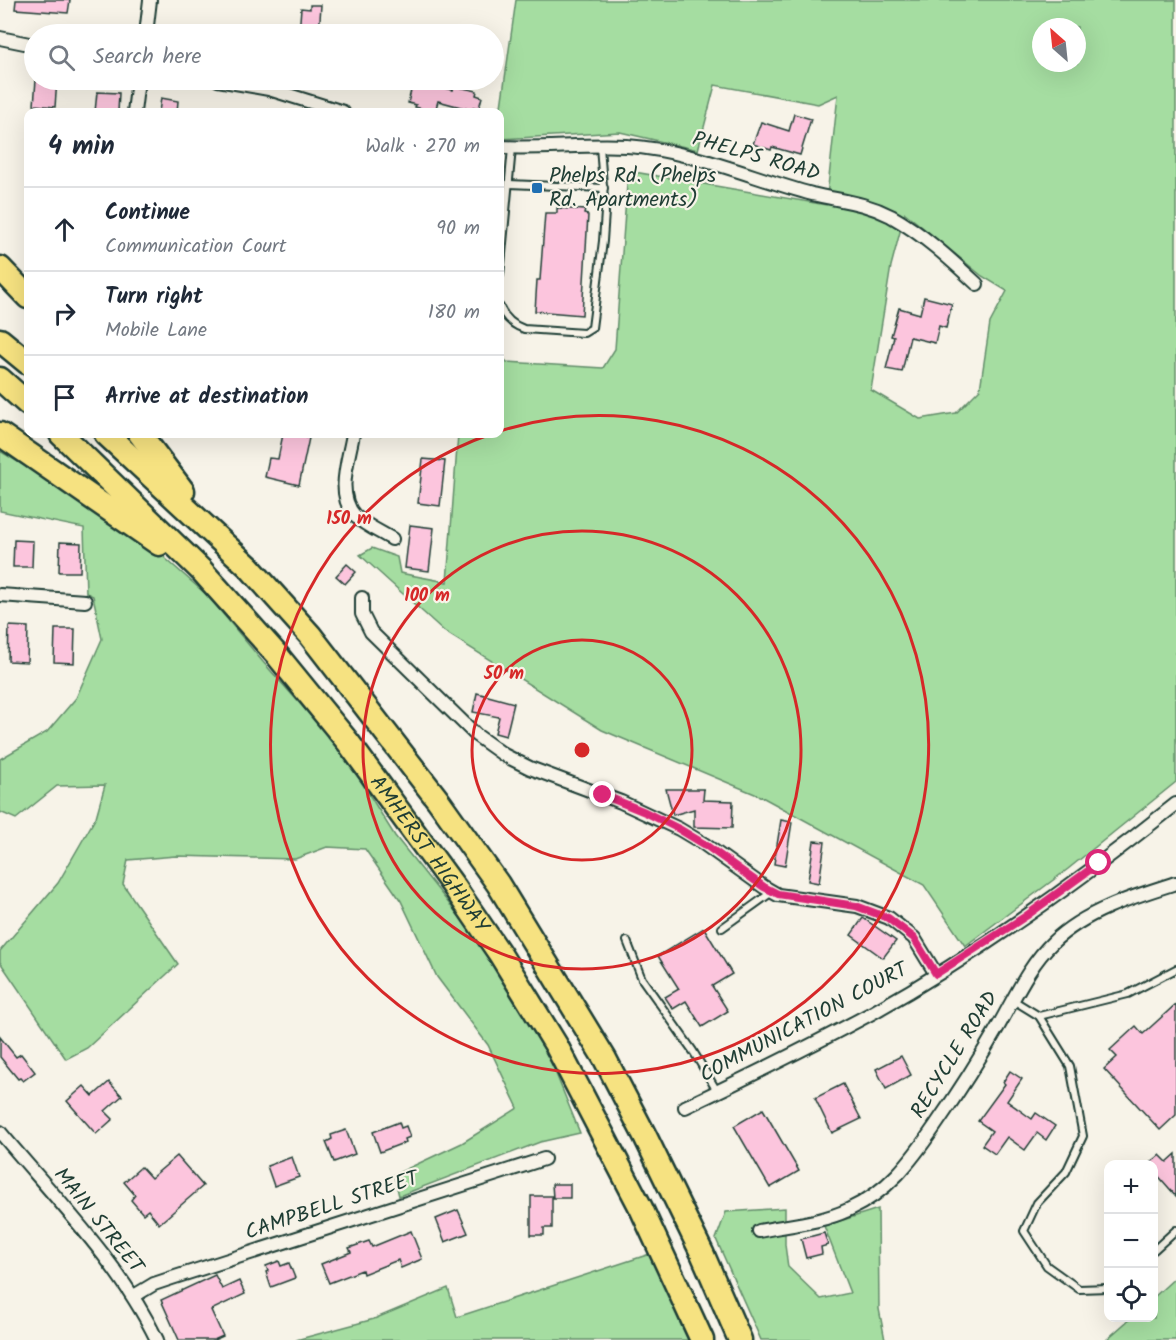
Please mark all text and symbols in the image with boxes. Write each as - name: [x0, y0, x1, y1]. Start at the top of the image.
- north arrow: [1032, 18, 1086, 72]
- search box: [24, 24, 504, 90]
- text: Search here: [93, 40, 201, 75]
- icon: search: [45, 41, 78, 74]
- street label: PHELPS ROAD: [688, 123, 824, 191]
- text: 4 min: [48, 126, 115, 168]
- text: Walk · 270 m: [365, 131, 480, 163]
- place label: Phelps Rd. (Phelps Rd. Apartments): [549, 160, 716, 217]
- marker: Phelps Rd. (Phelps Rd. Apartments): [530, 181, 544, 195]
- text: Continue: [105, 196, 190, 231]
- icon: ahead: [48, 213, 81, 246]
- text: 90 m: [436, 213, 480, 245]
- text: Communication Court: [105, 231, 286, 263]
- text: Turn right: [105, 280, 203, 315]
- icon: right: [48, 297, 81, 330]
- text: 180 m: [428, 297, 480, 329]
- text: Mobile Lane: [105, 315, 207, 347]
- text: Arrive at destination: [105, 380, 308, 415]
- icon: arrive: [48, 381, 81, 414]
- text: 150 m: [326, 505, 372, 534]
- text: 100 m: [404, 582, 450, 611]
- text: 50 m: [483, 660, 524, 689]
- centre of rings: [572, 740, 592, 760]
- street label: AMHERST HIGHWAY: [361, 768, 498, 940]
- route end: [589, 781, 615, 807]
- route start: [1085, 849, 1111, 875]
- street label: COMMUNICATION COURT: [694, 953, 916, 1092]
- street label: RECYCLE ROAD: [902, 985, 1008, 1125]
- map controls: [1104, 1160, 1158, 1322]
- button: +: [1104, 1160, 1158, 1214]
- street label: MAIN STREET: [45, 1161, 153, 1283]
- street label: CAMPBELL STREET: [241, 1162, 425, 1250]
- button: −: [1104, 1214, 1158, 1268]
- button: locate: [1104, 1268, 1158, 1322]

